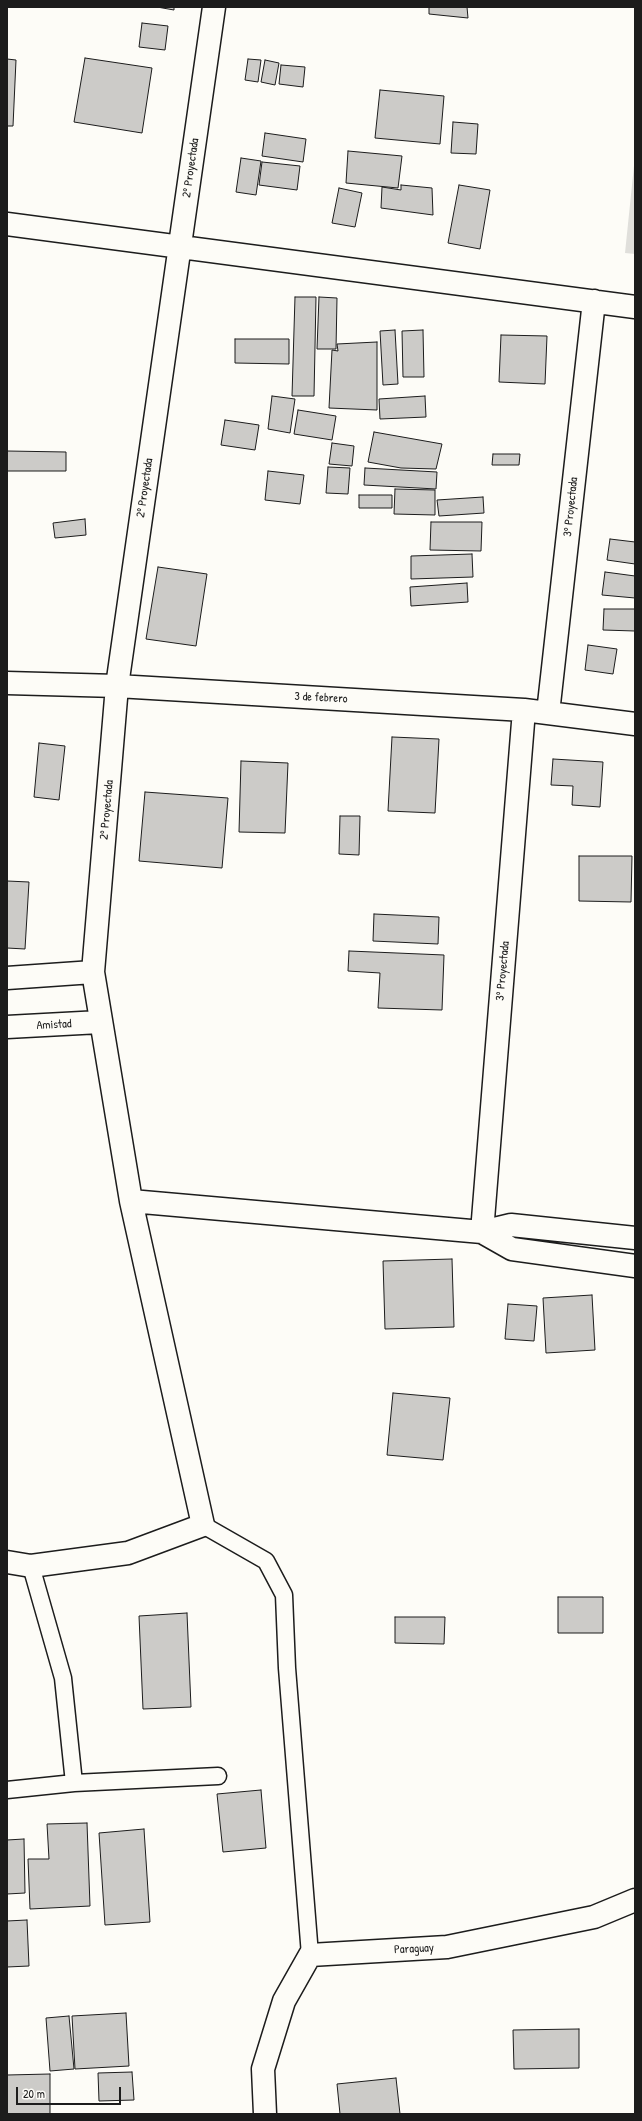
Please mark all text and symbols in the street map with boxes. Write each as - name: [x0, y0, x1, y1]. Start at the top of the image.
- street label: 2º Proyectada: [180, 137, 202, 199]
- street label: 2º Proyectada: [134, 457, 156, 519]
- street label: 3º Proyectada: [561, 477, 581, 537]
- street label: 3 de febrero: [294, 689, 348, 707]
- street label: 2º Proyectada: [97, 780, 117, 840]
- street label: 3º Proyectada: [493, 941, 513, 1001]
- street label: Amistad: [36, 1017, 72, 1033]
- street label: Paraguay: [394, 1941, 434, 1957]
- scale bar: [18, 2079, 123, 2105]
- text: 20 m: [23, 2085, 45, 2102]

